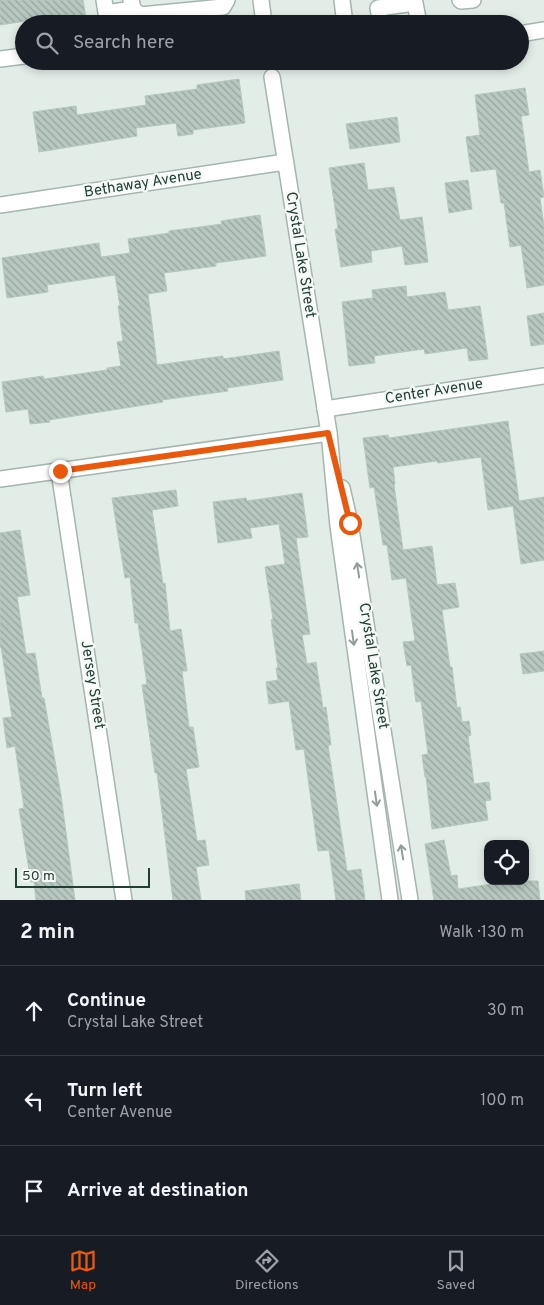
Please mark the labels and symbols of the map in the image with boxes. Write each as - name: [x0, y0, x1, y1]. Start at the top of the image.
- street label: Bethaway Avenue: [83, 165, 203, 203]
- street label: Crystal Lake Street: [281, 190, 319, 320]
- street label: Center Avenue: [384, 375, 484, 409]
- route end: [49, 460, 72, 483]
- route start: [339, 512, 362, 535]
- one-way arrow: [352, 563, 362, 579]
- street label: Crystal Lake Street: [354, 601, 392, 731]
- one-way arrow: [349, 629, 359, 645]
- street label: Jersey Street: [76, 639, 108, 731]
- one-way arrow: [371, 790, 381, 806]
- one-way arrow: [397, 844, 407, 860]
- scale bar: [15, 865, 150, 888]

